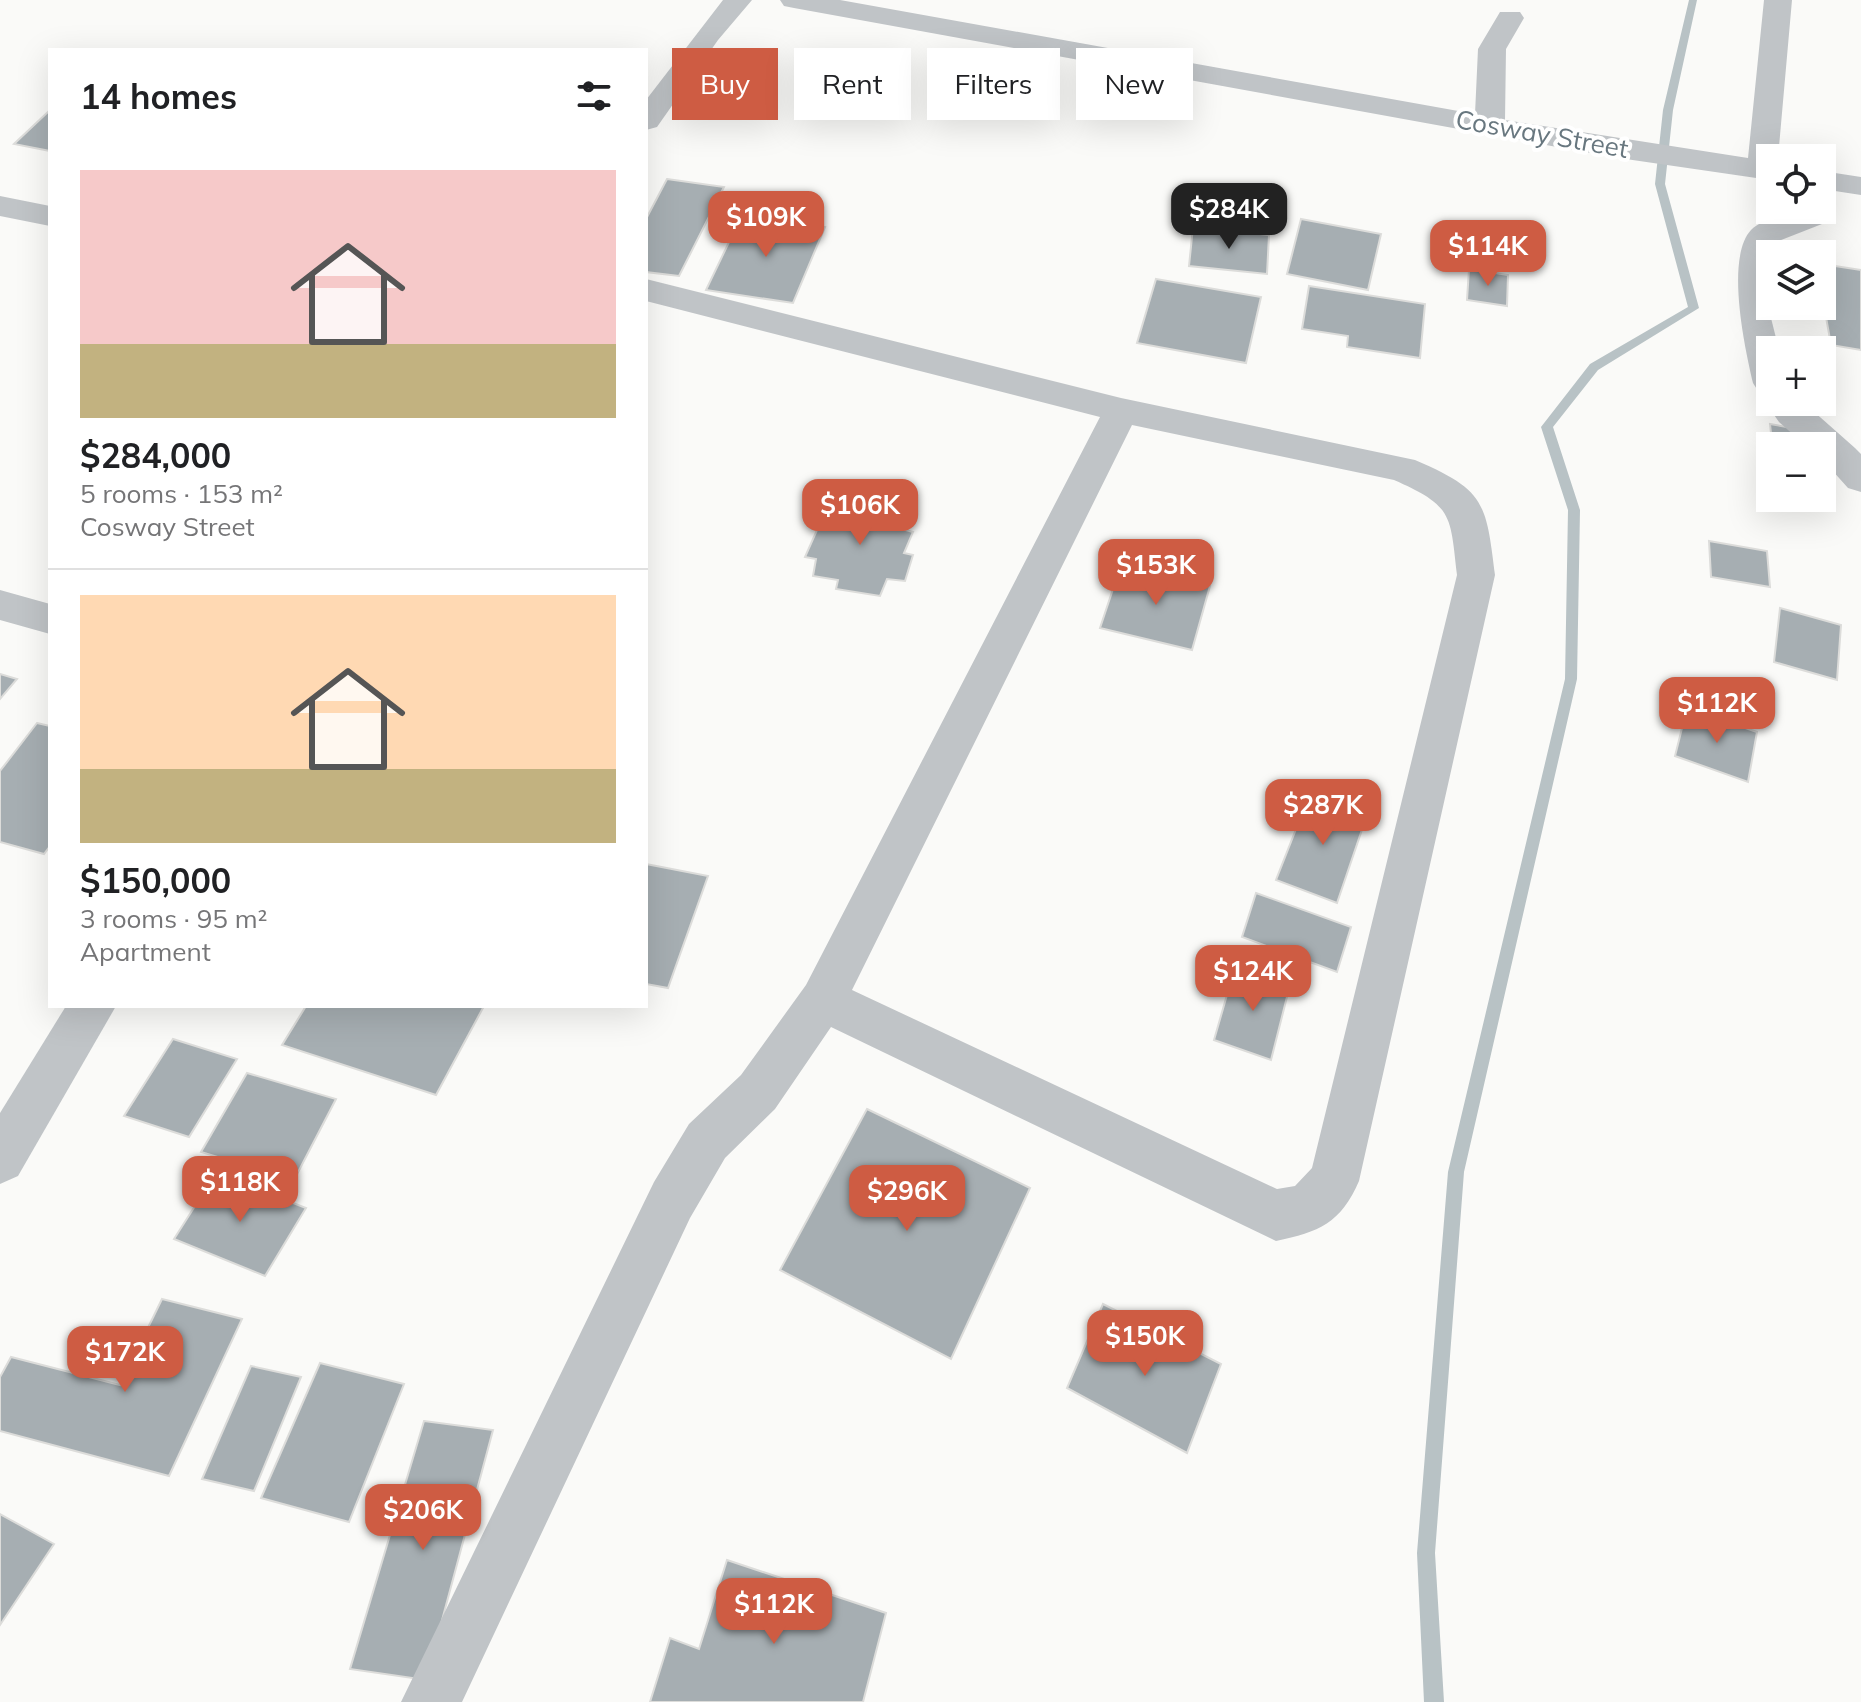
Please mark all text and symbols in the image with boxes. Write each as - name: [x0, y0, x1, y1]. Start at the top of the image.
- chip: Buy: [672, 48, 778, 120]
- chip: Rent: [794, 48, 911, 120]
- chip: Filters: [927, 48, 1060, 120]
- chip: New: [1076, 48, 1193, 120]
- icon: filters: [572, 74, 616, 118]
- text: 14 homes: [80, 75, 237, 118]
- street label: Cosway Street: [1453, 102, 1631, 165]
- map controls: [1756, 144, 1836, 512]
- button: locate: [1756, 144, 1836, 224]
- pin: $284K: [1173, 183, 1285, 251]
- pin: $109K: [710, 191, 822, 259]
- text: $284K: [1189, 192, 1269, 225]
- text: $109K: [726, 200, 806, 233]
- pin: $114K: [1432, 220, 1544, 288]
- icon: home: [276, 222, 420, 366]
- text: $114K: [1448, 229, 1528, 262]
- button: layers: [1756, 240, 1836, 320]
- button: +: [1756, 336, 1836, 416]
- button: −: [1756, 432, 1836, 512]
- text: $284,000: [80, 434, 231, 477]
- text: 5 rooms · 153 m²: [80, 477, 283, 510]
- pin: $106K: [804, 479, 916, 547]
- text: $106K: [820, 488, 900, 521]
- text: Cosway Street: [80, 510, 255, 543]
- pin: $153K: [1100, 539, 1212, 607]
- text: $153K: [1116, 548, 1196, 581]
- icon: home: [276, 647, 420, 791]
- pin: $112K: [1661, 677, 1773, 745]
- text: $112K: [1677, 686, 1757, 719]
- pin: $287K: [1267, 779, 1379, 847]
- text: $287K: [1283, 788, 1363, 821]
- text: $150,000: [80, 859, 231, 902]
- text: 3 rooms · 95 m²: [80, 902, 267, 935]
- text: Apartment: [80, 935, 211, 968]
- pin: $124K: [1197, 945, 1309, 1013]
- text: $124K: [1213, 954, 1293, 987]
- pin: $118K: [184, 1156, 296, 1224]
- text: $118K: [200, 1165, 280, 1198]
- pin: $296K: [851, 1165, 963, 1233]
- text: $296K: [867, 1174, 947, 1207]
- pin: $150K: [1089, 1310, 1201, 1378]
- text: $150K: [1105, 1319, 1185, 1352]
- pin: $172K: [69, 1326, 181, 1394]
- text: $172K: [85, 1335, 165, 1368]
- pin: $206K: [367, 1484, 479, 1552]
- text: $206K: [383, 1493, 463, 1526]
- pin: $112K: [718, 1578, 830, 1646]
- text: $112K: [734, 1587, 814, 1620]

